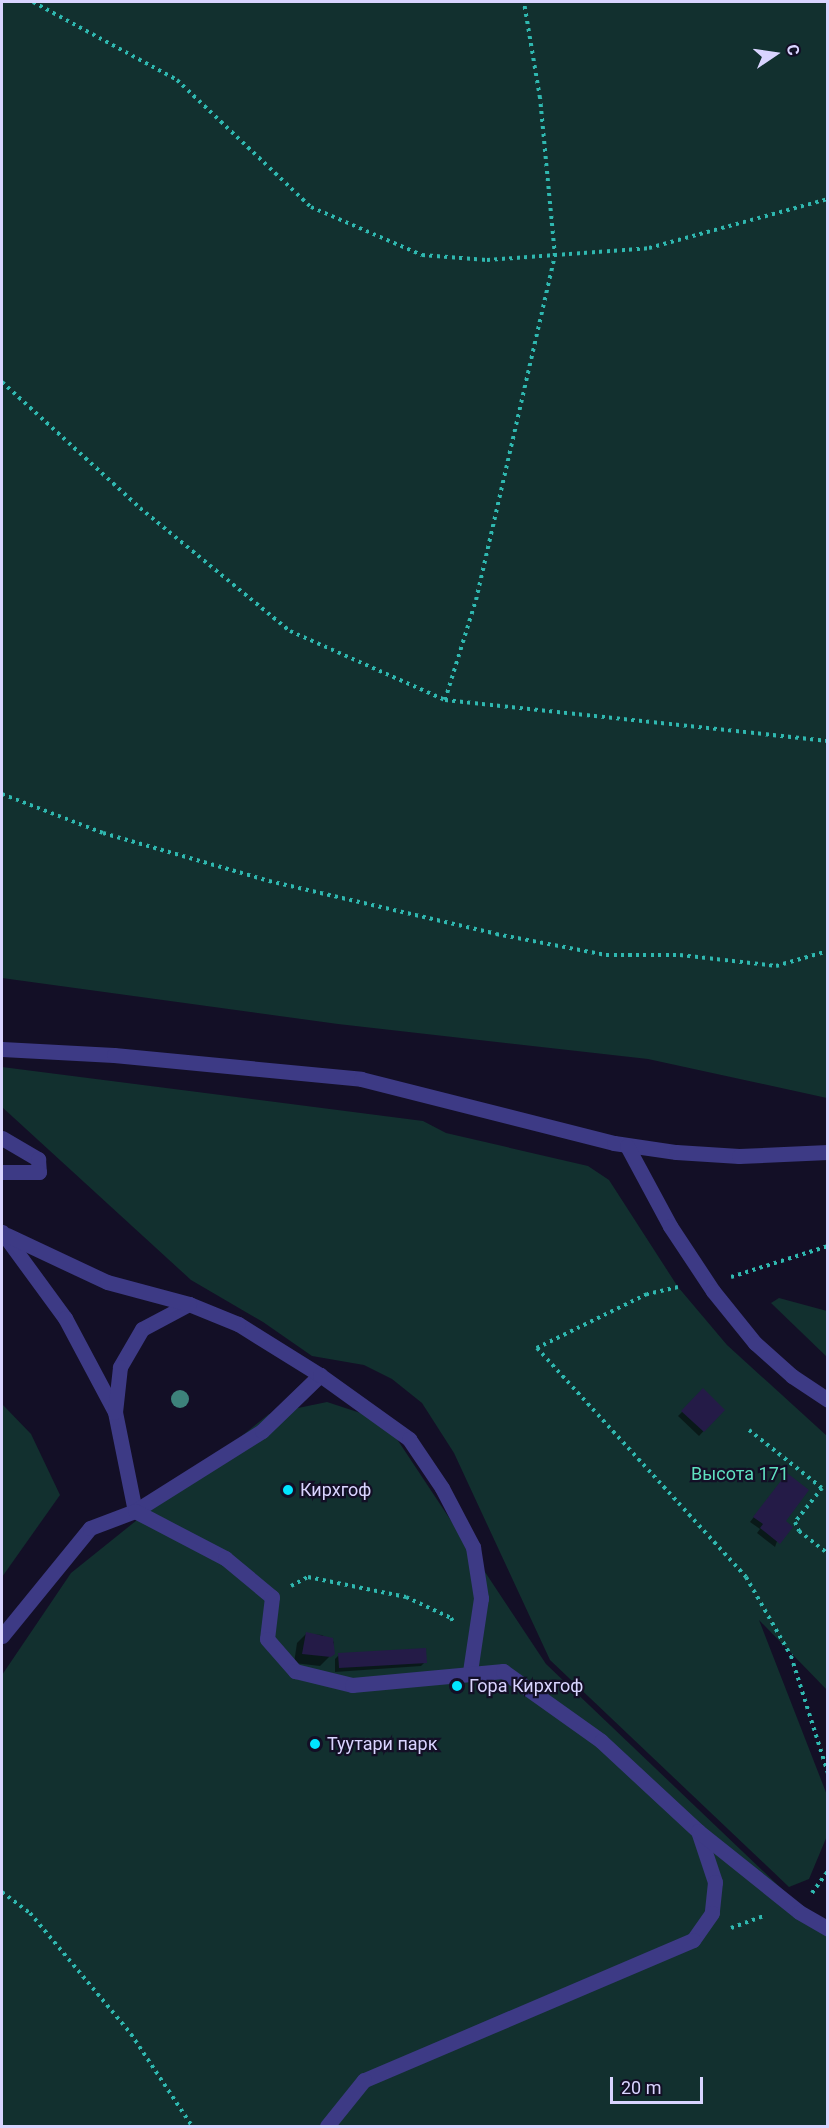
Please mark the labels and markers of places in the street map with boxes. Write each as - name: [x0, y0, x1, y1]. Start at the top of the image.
- place label: Кирхгоф: [300, 1479, 371, 1501]
- marker: Кирхгоф: [281, 1483, 295, 1497]
- place label: Гора Кирхгоф: [469, 1675, 583, 1697]
- marker: Гора Кирхгоф: [450, 1679, 464, 1693]
- place label: Туутари парк: [327, 1733, 437, 1755]
- marker: Туутари парк: [308, 1737, 322, 1751]

